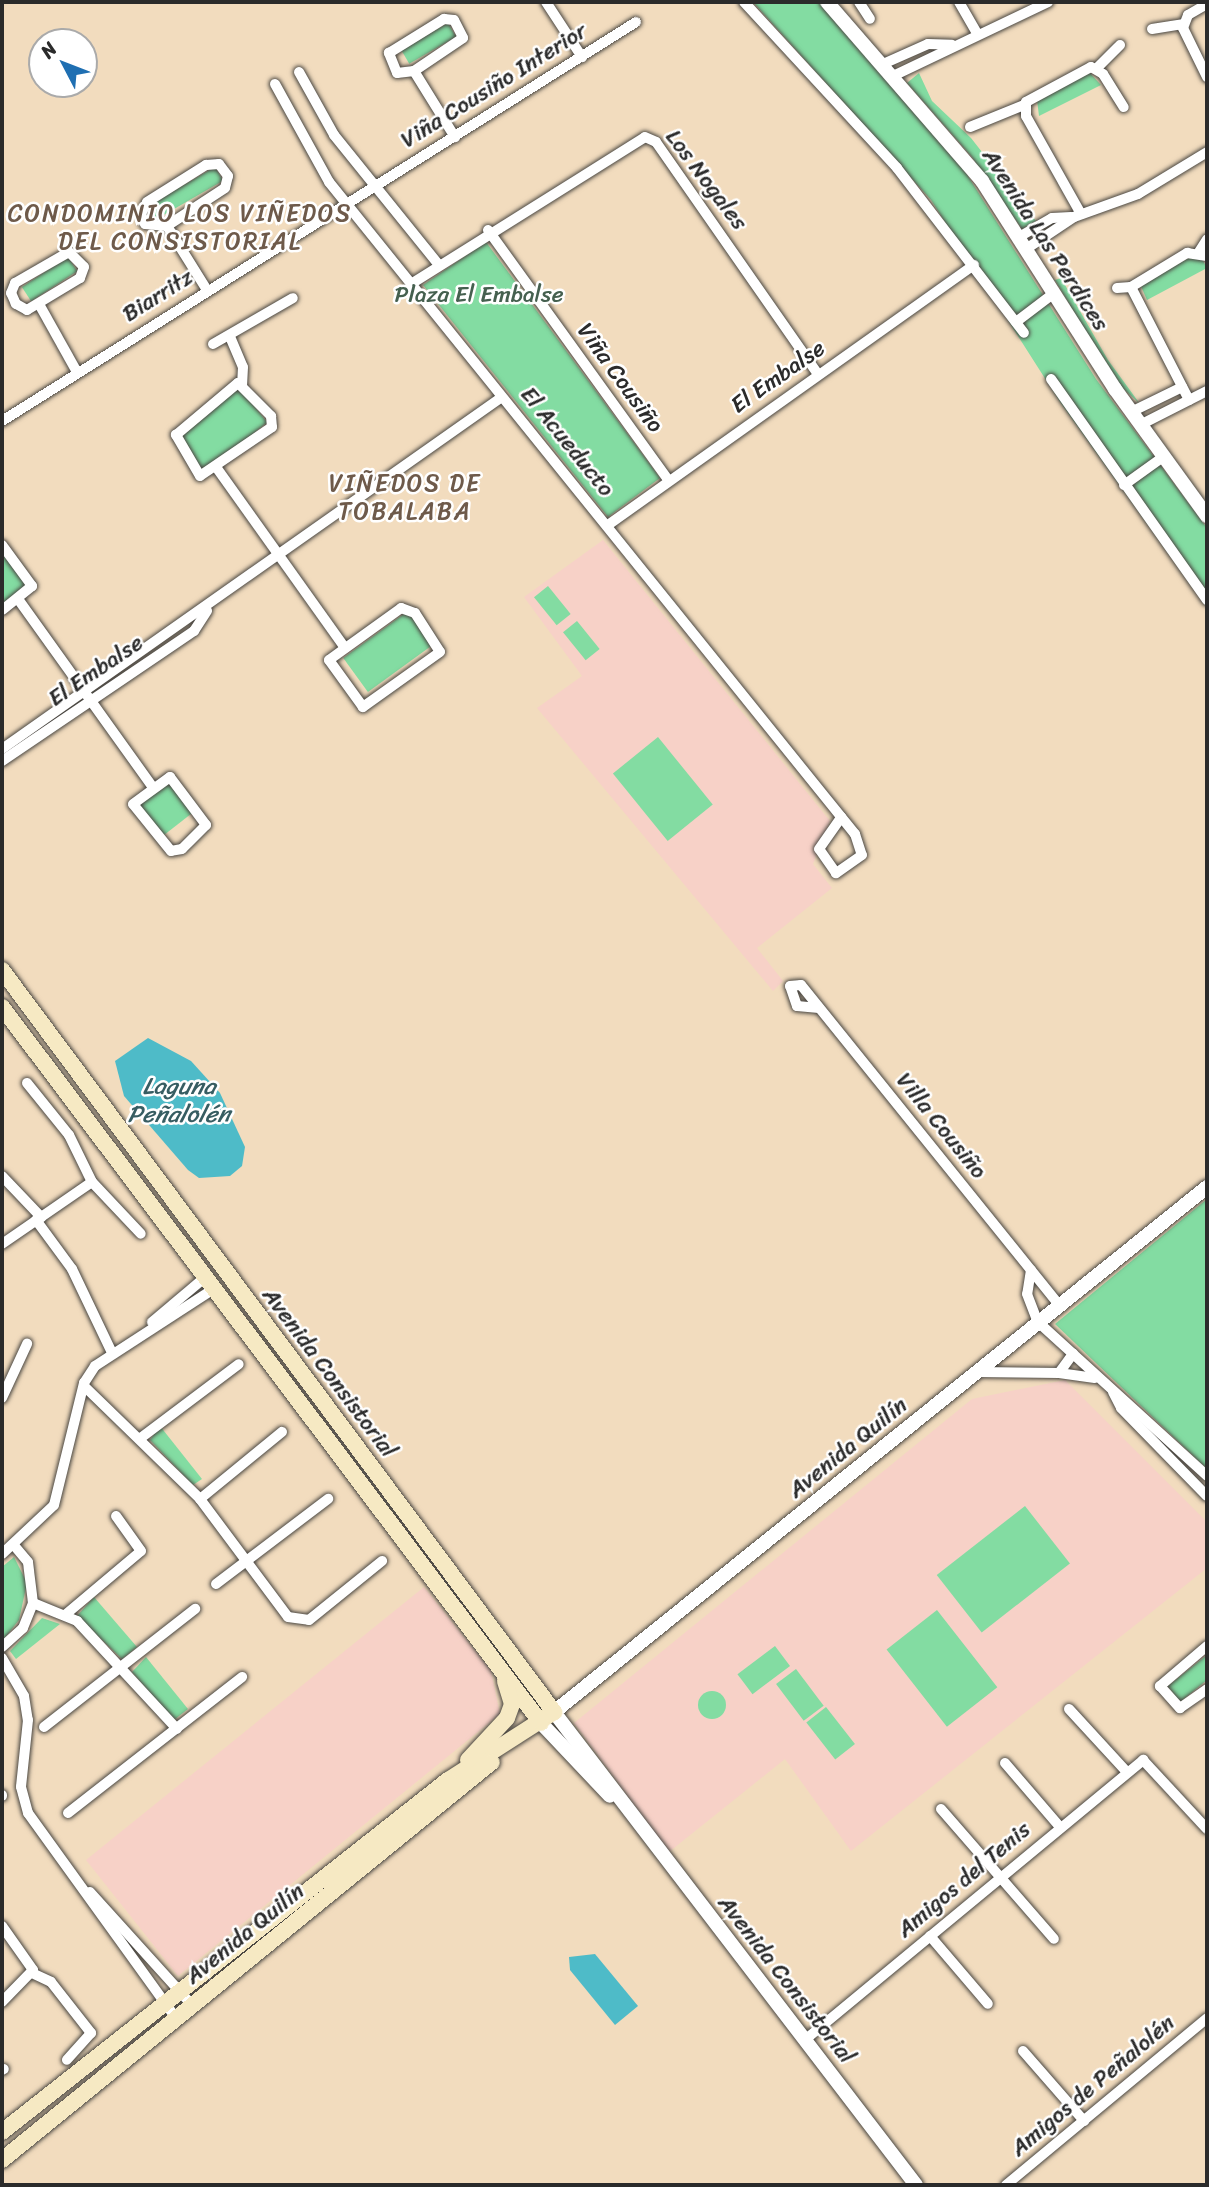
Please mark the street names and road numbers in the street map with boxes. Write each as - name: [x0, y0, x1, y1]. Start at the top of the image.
- street label: Viña Cousiño Interior: [395, 17, 593, 155]
- street label: Los Nogales: [660, 125, 752, 235]
- street label: Avenida Las Perdices: [976, 144, 1114, 336]
- street label: Biarritz: [118, 264, 198, 328]
- street label: Viña Cousiño: [571, 318, 669, 438]
- street label: El Embalse: [726, 335, 830, 419]
- street label: El Acueducto: [514, 381, 620, 503]
- street label: El Embalse: [43, 629, 149, 713]
- street label: Villa Cousiño: [889, 1067, 993, 1185]
- street label: Avenida Consistorial: [256, 1282, 402, 1464]
- street label: Avenida Quilín: [783, 1392, 913, 1504]
- street label: Amigos del Tenis: [891, 1816, 1037, 1944]
- street label: Avenida Quilín: [180, 1878, 310, 1990]
- street label: Avenida Consistorial: [712, 1890, 860, 2070]
- street label: Amigos de Peñalolén: [1005, 2009, 1181, 2163]

